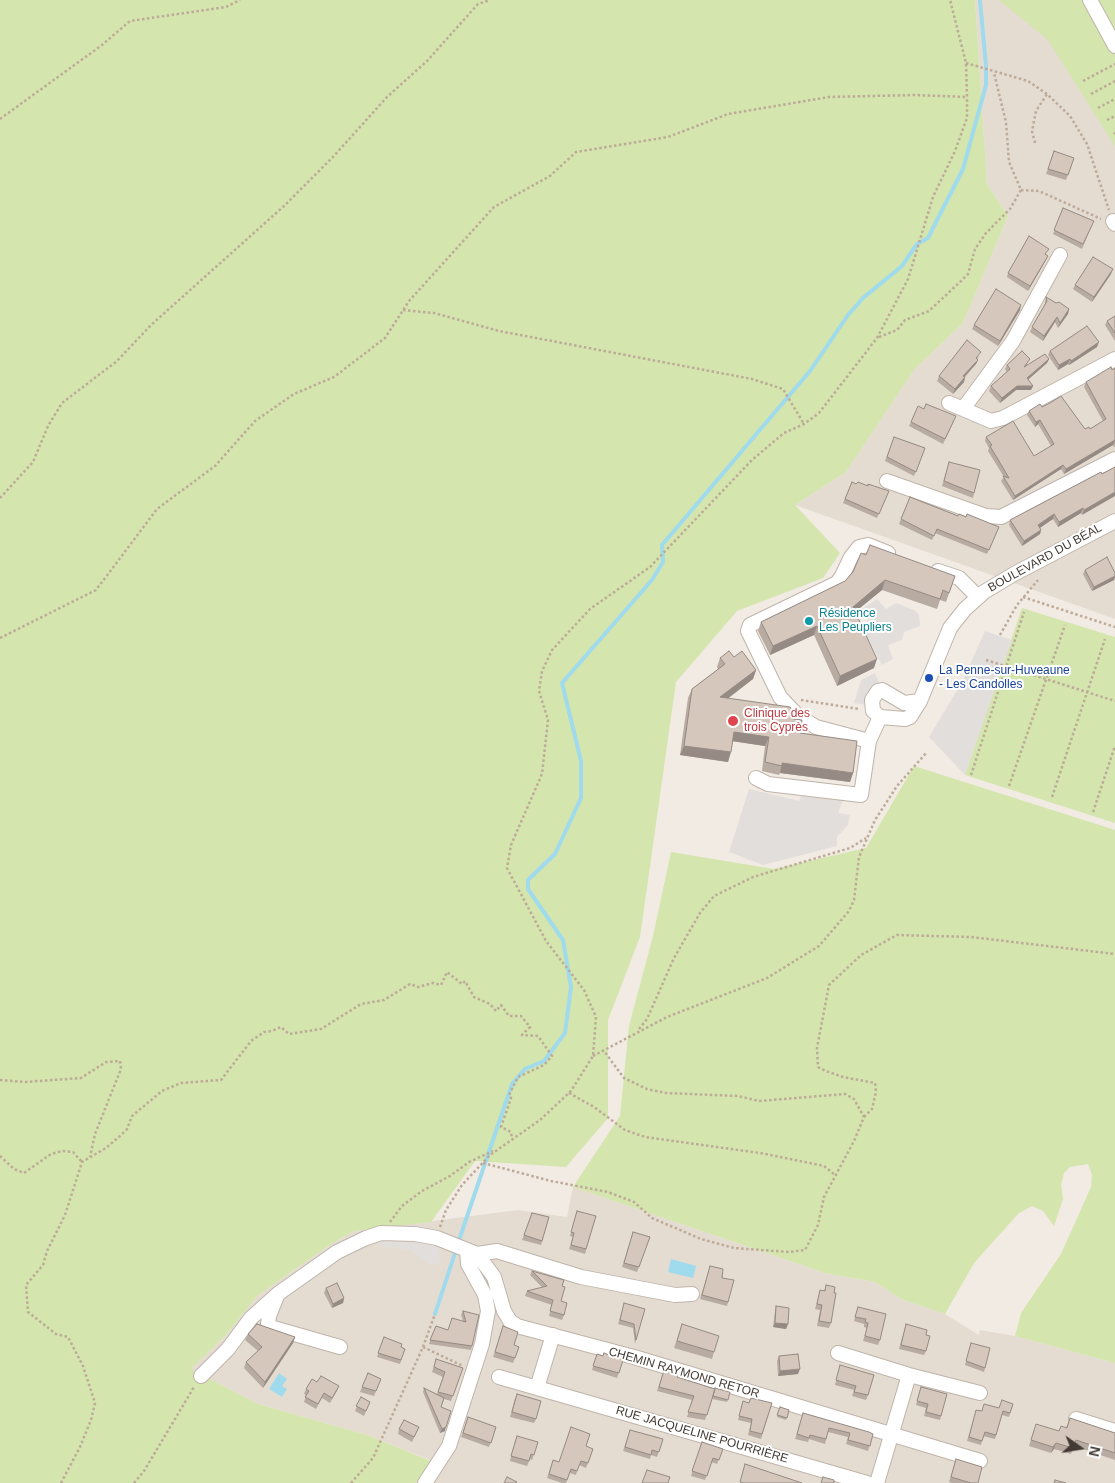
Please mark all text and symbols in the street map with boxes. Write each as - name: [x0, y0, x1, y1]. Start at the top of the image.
- street label: BOULEVARD DU BÉAL: [986, 521, 1104, 595]
- place label: Résidence Les Peupliers: [819, 607, 892, 635]
- marker: Résidence Les Peupliers: [803, 615, 815, 627]
- place label: La Penne-sur-Huveaune - Les Candolles: [939, 664, 1070, 692]
- marker: La Penne-sur-Huveaune - Les Candolles: [923, 672, 935, 684]
- place label: Clinique des trois Cyprès: [744, 707, 810, 735]
- marker: Clinique des trois Cyprès: [726, 714, 740, 728]
- street label: CHEMIN RAYMOND RETOR: [607, 1345, 761, 1401]
- street label: RUE JACQUELINE POURRIÈRE: [614, 1403, 790, 1467]
- north arrow: [1055, 1423, 1105, 1473]
- text: N: [1086, 1445, 1104, 1458]

